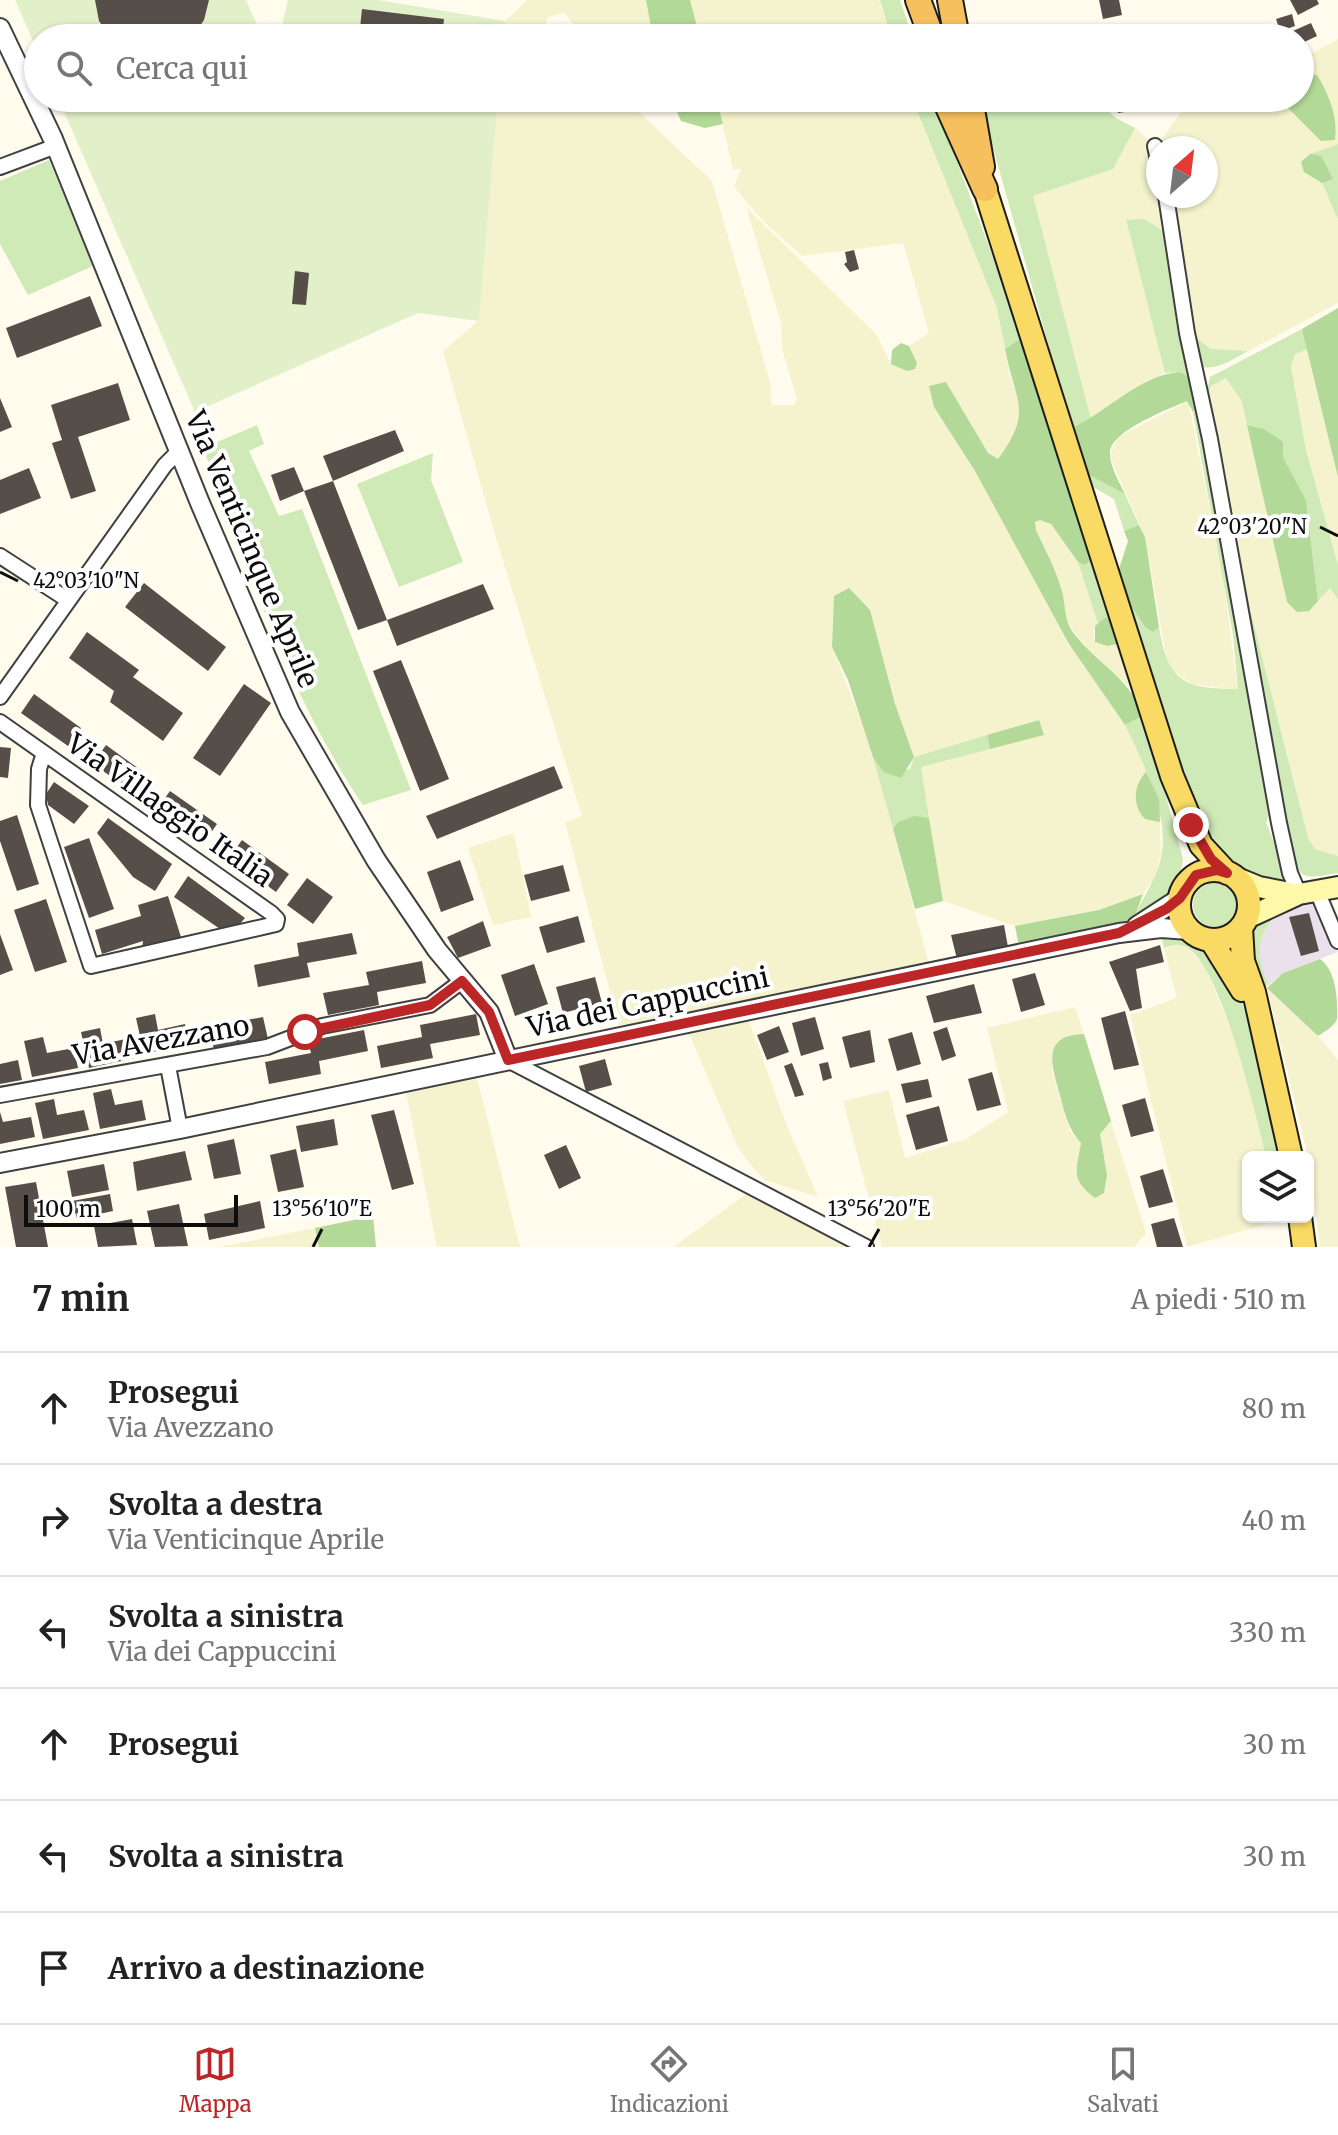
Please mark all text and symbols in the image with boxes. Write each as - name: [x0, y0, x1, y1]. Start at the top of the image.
- search box: [24, 24, 1314, 112]
- icon: search: [52, 46, 96, 90]
- text: Cerca qui: [116, 49, 248, 87]
- north arrow: [1146, 136, 1218, 208]
- street label: Via Venticinque Aprile: [177, 404, 327, 693]
- text: 42°03'20"N: [1197, 514, 1307, 539]
- text: 42°03'10"N: [33, 568, 140, 593]
- street label: Via Villaggio Italia: [59, 725, 280, 895]
- route end: [1173, 807, 1209, 843]
- street label: Via dei Cappuccini: [523, 959, 772, 1045]
- street label: Via Avezzano: [69, 1007, 252, 1073]
- route start: [287, 1014, 323, 1050]
- map controls: [1242, 1151, 1314, 1223]
- button: layers: [1242, 1151, 1314, 1223]
- scale bar: [24, 1191, 238, 1227]
- text: 100 m: [36, 1195, 101, 1223]
- text: 13°56'10"E: [272, 1196, 372, 1221]
- text: 13°56'20"E: [828, 1196, 931, 1221]
- text: 7 min: [32, 1278, 129, 1320]
- text: A piedi · 510 m: [1131, 1283, 1306, 1316]
- text: Prosegui: [108, 1373, 239, 1411]
- icon: ahead: [32, 1386, 76, 1430]
- text: 80 m: [1242, 1392, 1306, 1425]
- text: Via Avezzano: [108, 1411, 274, 1444]
- text: Svolta a destra: [108, 1485, 323, 1523]
- icon: right: [32, 1498, 76, 1542]
- text: 40 m: [1242, 1504, 1306, 1537]
- text: Via Venticinque Aprile: [108, 1523, 384, 1556]
- text: Svolta a sinistra: [108, 1597, 344, 1635]
- icon: left: [32, 1610, 76, 1654]
- text: 330 m: [1229, 1616, 1306, 1649]
- text: Via dei Cappuccini: [108, 1635, 337, 1668]
- icon: ahead: [32, 1722, 76, 1766]
- text: Prosegui: [108, 1725, 239, 1763]
- text: 30 m: [1243, 1728, 1306, 1761]
- icon: left: [32, 1834, 76, 1878]
- text: Svolta a sinistra: [108, 1837, 344, 1875]
- text: 30 m: [1243, 1840, 1306, 1873]
- icon: arrive: [32, 1946, 76, 1990]
- text: Arrivo a destinazione: [108, 1949, 425, 1987]
- tab: Mappa: [179, 2042, 252, 2118]
- tab: Indicazioni: [610, 2042, 729, 2118]
- tab: Salvati: [1087, 2042, 1159, 2118]

